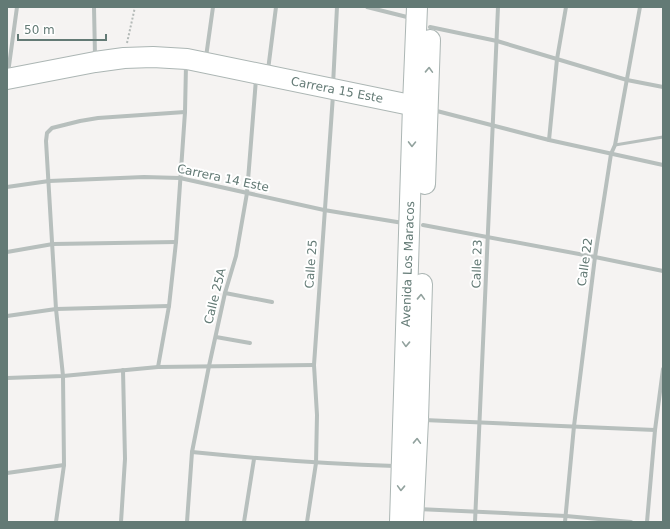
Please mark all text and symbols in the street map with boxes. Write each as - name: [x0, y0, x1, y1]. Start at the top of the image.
- scale bar: [18, 16, 106, 42]
- text: 50 m: [24, 23, 55, 37]
- one-way arrow: [424, 67, 433, 73]
- street label: Carrera 15 Este: [290, 74, 384, 106]
- one-way arrow: [408, 141, 416, 147]
- street label: Carrera 14 Este: [176, 161, 270, 195]
- street label: Avenida Los Maracos: [399, 201, 417, 327]
- street label: Calle 22: [575, 237, 595, 287]
- street label: Calle 25: [302, 239, 320, 289]
- street label: Calle 23: [469, 239, 485, 289]
- street label: Calle 25A: [201, 266, 229, 325]
- one-way arrow: [417, 294, 426, 300]
- one-way arrow: [402, 341, 410, 347]
- one-way arrow: [413, 438, 421, 444]
- one-way arrow: [397, 485, 405, 491]

